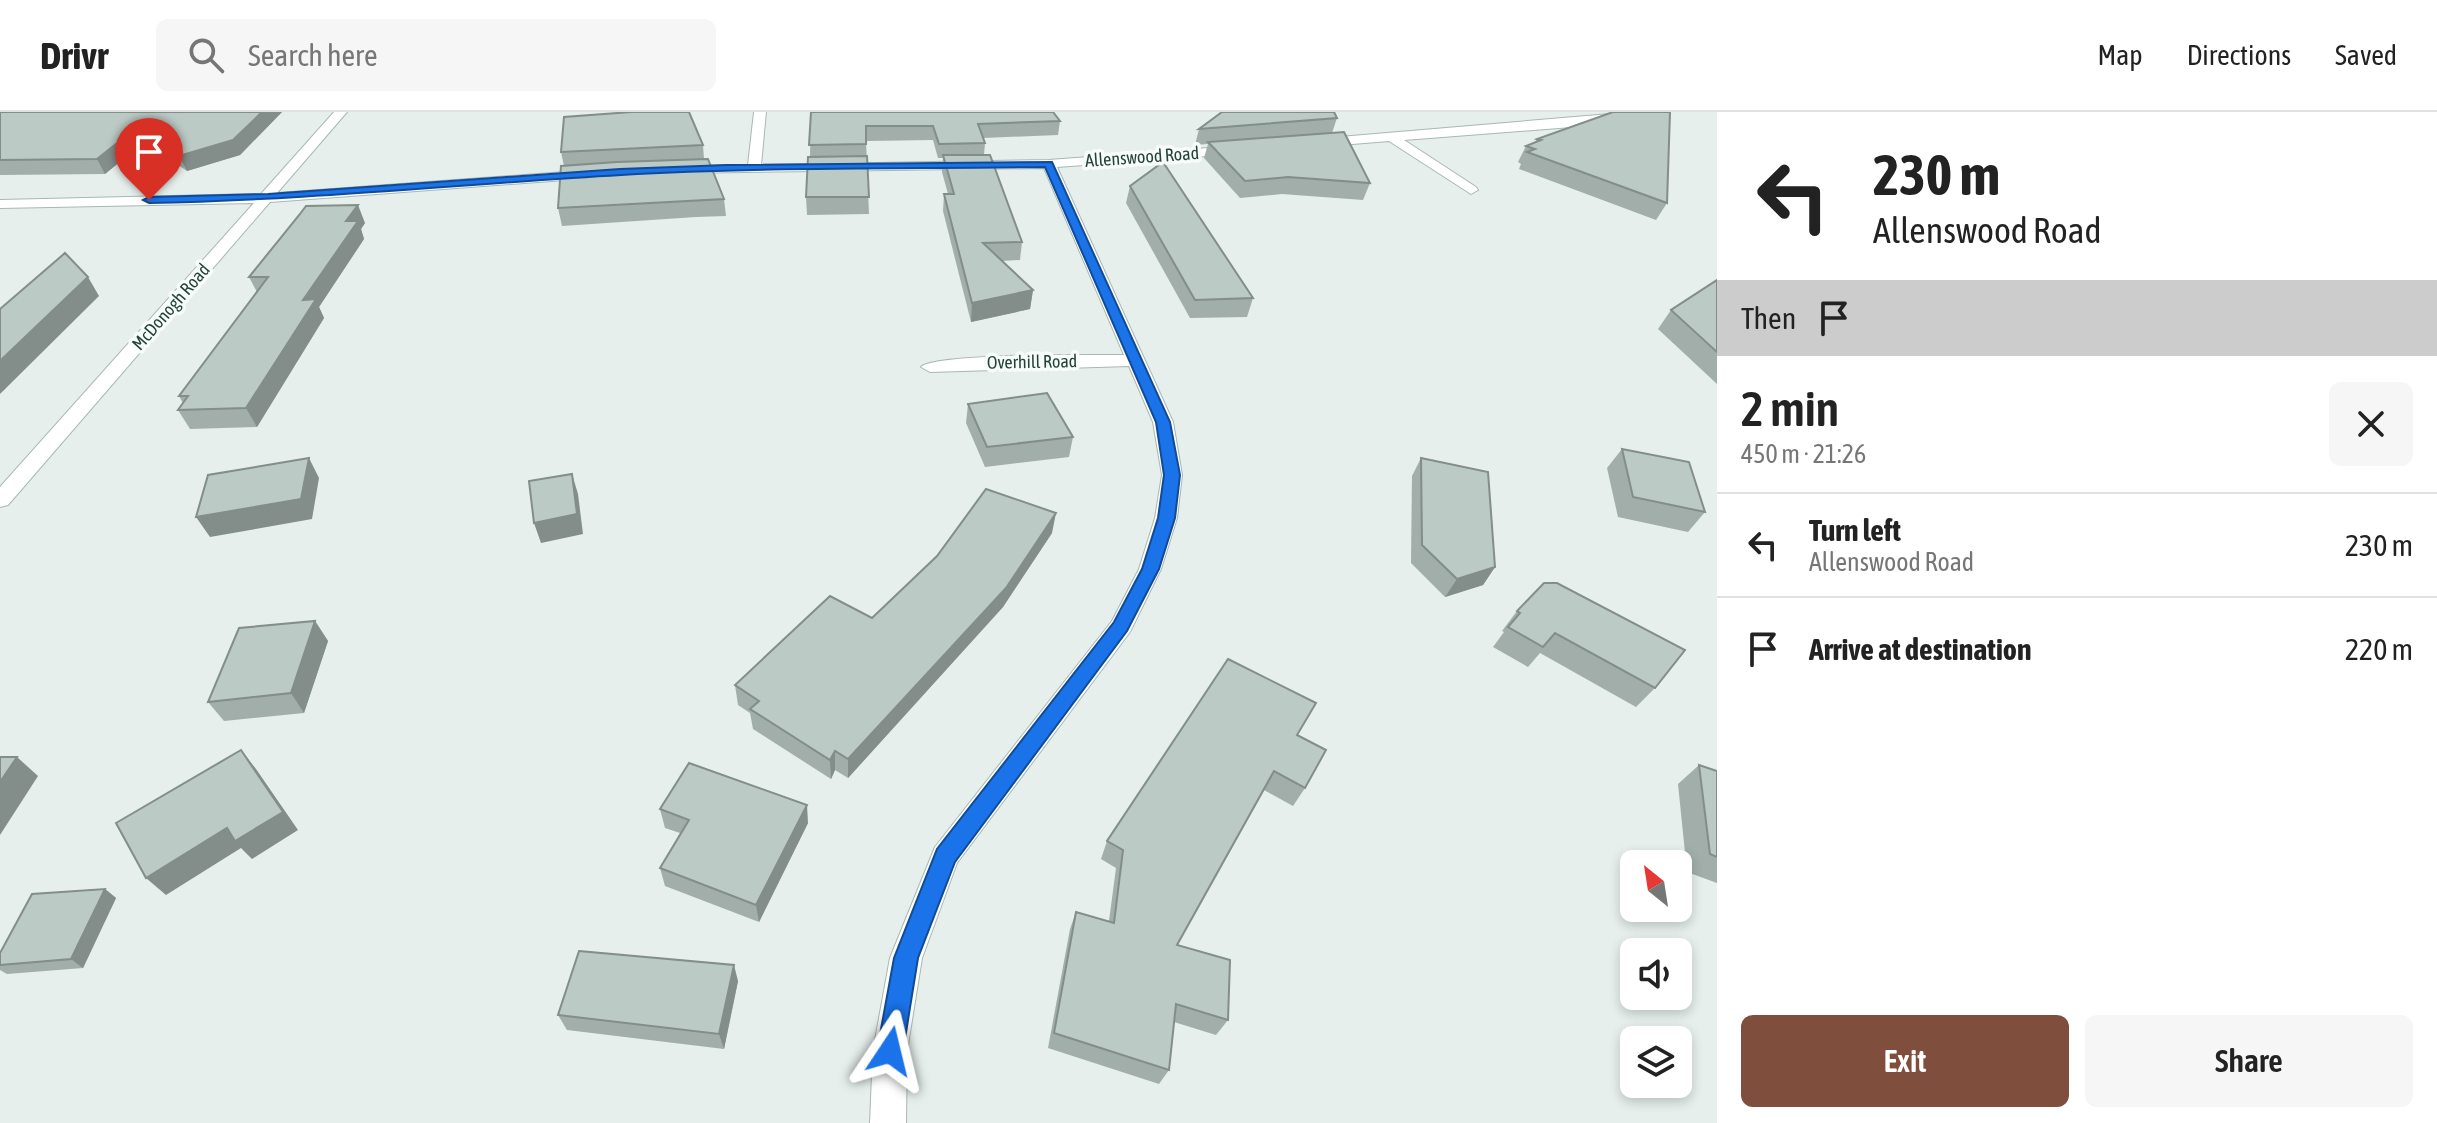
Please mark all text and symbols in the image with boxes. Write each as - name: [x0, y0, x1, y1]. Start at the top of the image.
- search box: [156, 19, 716, 91]
- icon: search: [184, 33, 228, 77]
- text: Drivr: [40, 34, 108, 77]
- text: Search here: [248, 38, 378, 72]
- text: Map: [2098, 39, 2143, 71]
- text: Directions: [2187, 39, 2291, 71]
- text: Saved: [2335, 39, 2397, 71]
- pin: [115, 118, 183, 200]
- icon: arrive: [127, 130, 171, 174]
- street label: Allenswood Road: [1084, 142, 1200, 171]
- text: 230 m: [1873, 143, 2000, 207]
- icon: left: [1741, 144, 1845, 248]
- text: Allenswood Road: [1873, 209, 2102, 251]
- street label: McDonogh Road: [127, 259, 214, 354]
- icon: arrive: [1812, 296, 1856, 340]
- text: Then: [1741, 301, 1796, 335]
- street label: Overhill Road: [987, 350, 1077, 373]
- text: 2 min: [1741, 381, 1839, 436]
- button: close: [2329, 382, 2413, 466]
- text: 450 m · 21:26: [1741, 439, 1866, 469]
- text: Turn left: [1809, 513, 1901, 547]
- icon: left: [1741, 523, 1785, 567]
- text: 230 m: [2345, 528, 2413, 562]
- text: Allenswood Road: [1809, 547, 1974, 577]
- icon: arrive: [1741, 627, 1785, 671]
- text: Arrive at destination: [1809, 632, 2031, 666]
- text: 220 m: [2345, 632, 2413, 666]
- north arrow: [1620, 850, 1692, 922]
- map controls: [1620, 850, 1692, 1098]
- button: sound: [1620, 938, 1692, 1010]
- position arrow: [848, 1009, 932, 1093]
- button: Exit: [1741, 1015, 2069, 1107]
- button: Share: [2085, 1015, 2413, 1107]
- button: layers: [1620, 1026, 1692, 1098]

